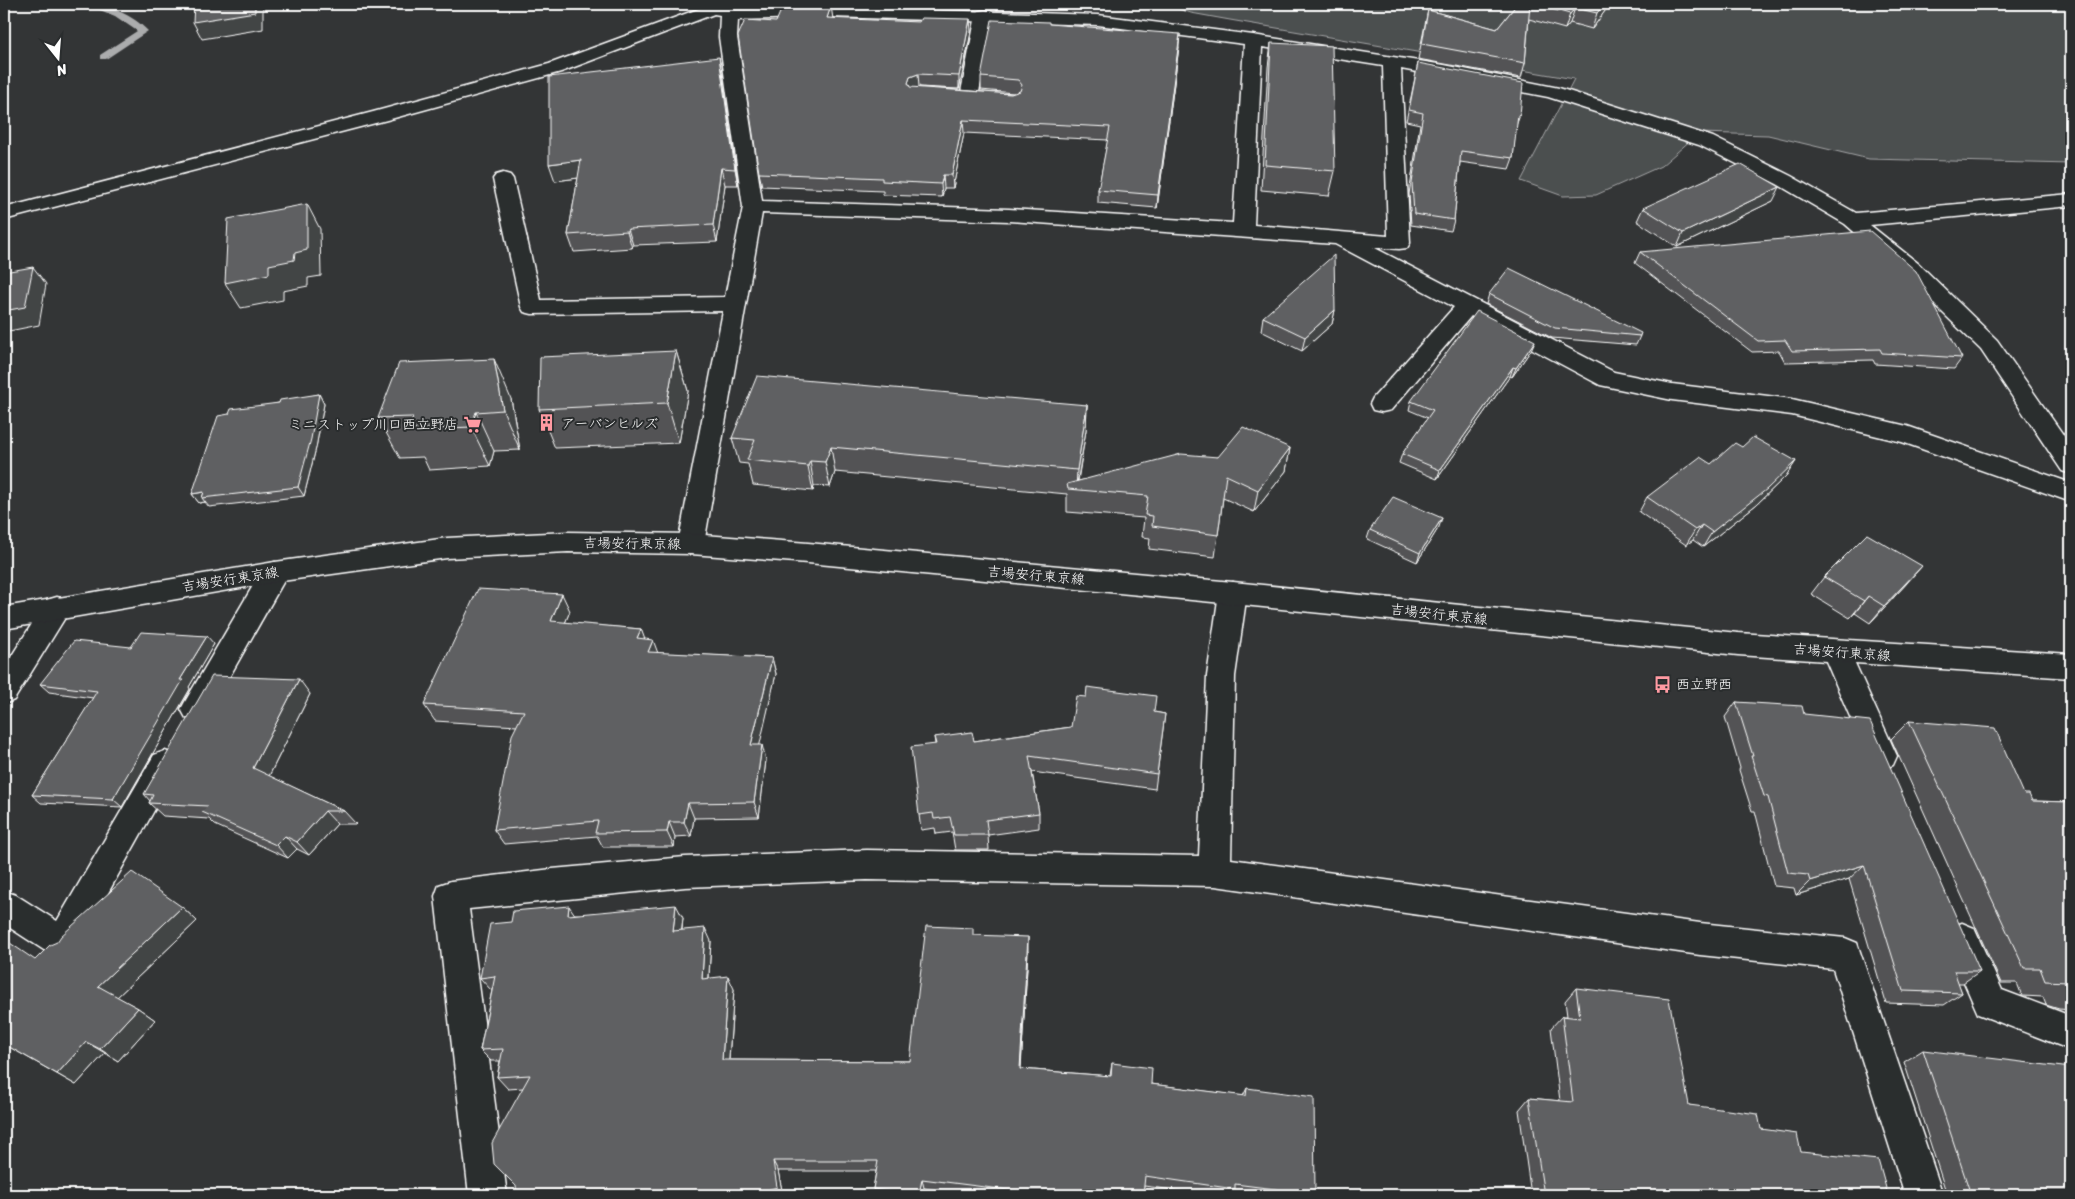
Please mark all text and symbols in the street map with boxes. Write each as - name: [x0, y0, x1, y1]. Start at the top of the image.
- north arrow: [32, 32, 82, 82]
- text: N: [53, 56, 71, 83]
- place label: アーバンヒルズ: [561, 411, 658, 436]
- place label: ミニストップ川口西立野店: [289, 412, 458, 437]
- building icon: アーバンヒルズ: [537, 413, 557, 433]
- supermarket icon: ミニストップ川口西立野店: [462, 414, 482, 434]
- street label: 吉場安行東京線: [583, 530, 681, 557]
- street label: 吉場安行東京線: [180, 559, 280, 600]
- street label: 吉場安行東京線: [986, 559, 1086, 592]
- street label: 吉場安行東京線: [1389, 597, 1489, 632]
- street label: 吉場安行東京線: [1792, 637, 1892, 668]
- place label: 西立野西: [1676, 672, 1732, 697]
- bus stop icon: 西立野西: [1652, 674, 1672, 694]

